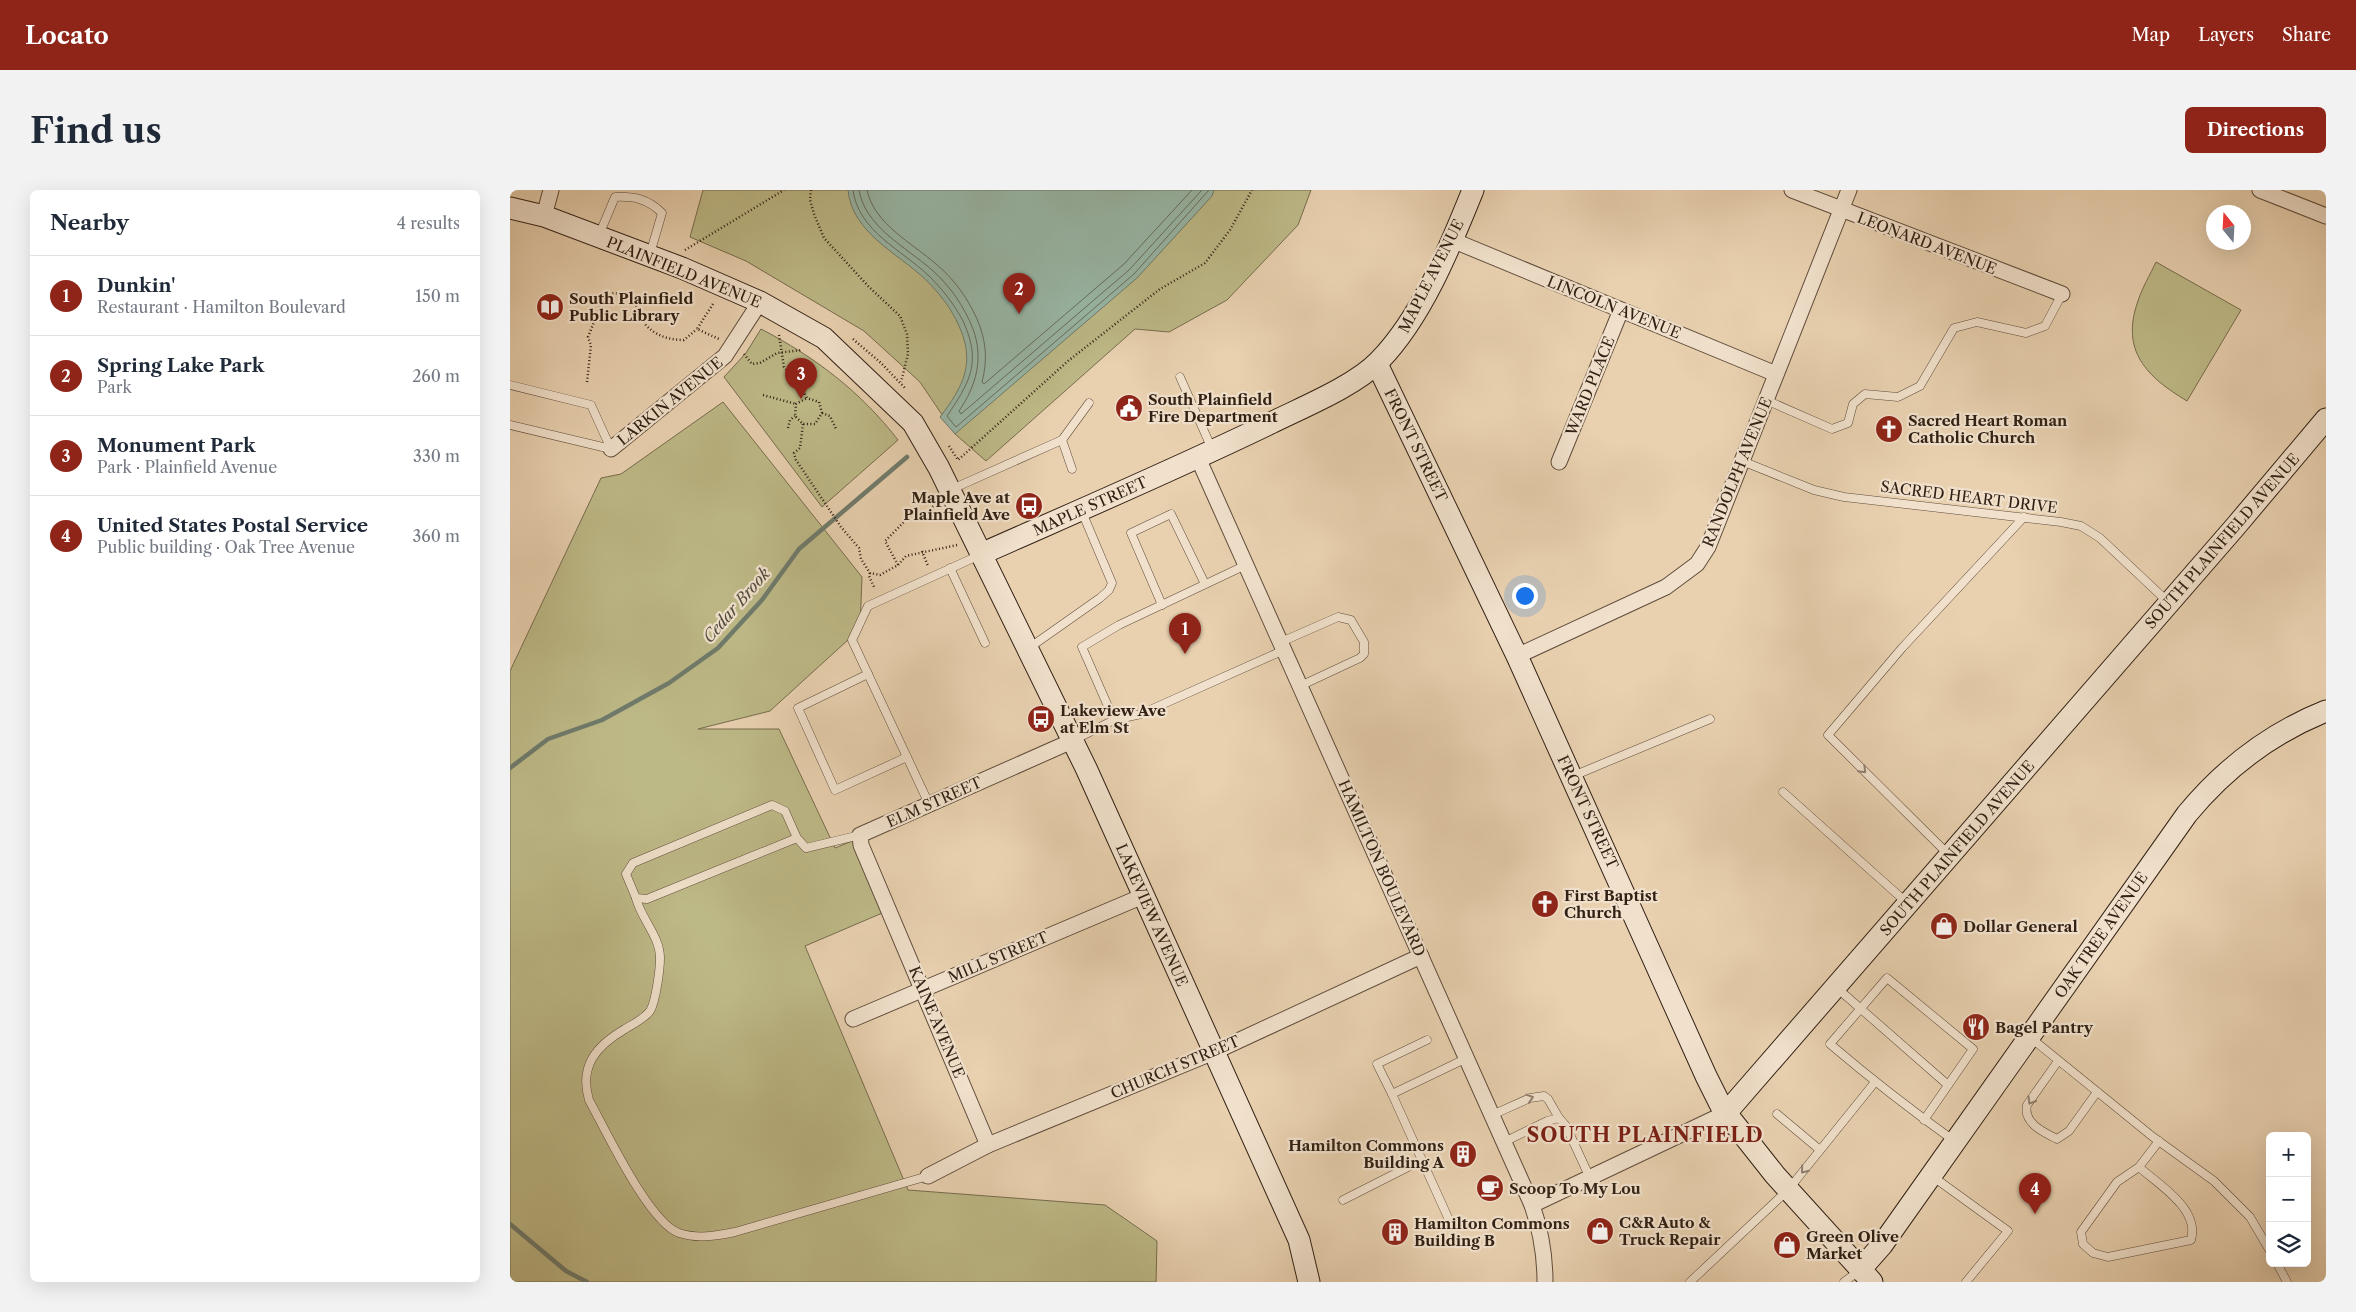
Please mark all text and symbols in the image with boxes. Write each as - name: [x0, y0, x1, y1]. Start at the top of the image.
- text: Locato: [25, 21, 109, 50]
- text: Map: [2132, 24, 2170, 46]
- text: Layers: [2198, 24, 2254, 46]
- text: Share: [2282, 24, 2331, 46]
- button: Directions: [2185, 107, 2326, 153]
- text: Find us: [30, 109, 162, 152]
- north arrow: [2206, 205, 2251, 250]
- street label: LEONARD AVENUE: [1855, 208, 1999, 278]
- text: Nearby: [50, 210, 129, 235]
- text: 4 results: [397, 213, 460, 233]
- street label: MAPLE AVENUE: [1394, 216, 1468, 336]
- street label: PLAINFIELD AVENUE: [604, 232, 764, 312]
- street label: LINCOLN AVENUE: [1544, 271, 1684, 343]
- pin: 2: [1003, 273, 1035, 314]
- text: Dunkin': [97, 274, 175, 297]
- text: 1: [62, 286, 70, 306]
- text: 150 m: [415, 286, 460, 306]
- place label: South Plainfield Public Library: [569, 289, 693, 325]
- library icon: South Plainfield Public Library: [535, 292, 565, 322]
- text: Restaurant · Hamilton Boulevard: [97, 297, 346, 317]
- street label: WARD PLACE: [1561, 333, 1619, 439]
- street label: LARKIN AVENUE: [613, 353, 727, 449]
- text: Spring Lake Park: [97, 354, 264, 377]
- pin: 3: [785, 358, 817, 399]
- text: 2: [61, 366, 71, 386]
- text: 260 m: [412, 366, 460, 386]
- text: Park: [97, 377, 132, 397]
- street label: FRONT STREET: [1380, 385, 1452, 505]
- place label: South Plainfield Fire Department: [1148, 390, 1278, 426]
- public building icon: South Plainfield Fire Department: [1114, 393, 1144, 423]
- street label: RANDOLPH AVENUE: [1698, 394, 1776, 550]
- place label: Sacred Heart Roman Catholic Church: [1908, 411, 2068, 447]
- church icon: Sacred Heart Roman Catholic Church: [1874, 414, 1904, 444]
- text: Monument Park: [97, 434, 255, 457]
- text: 3: [61, 446, 71, 466]
- text: 330 m: [413, 446, 460, 466]
- street label: SOUTH PLAINFIELD AVENUE: [2141, 449, 2303, 633]
- text: Park · Plainfield Avenue: [97, 457, 277, 477]
- street label: MAPLE STREET: [1030, 472, 1151, 540]
- street label: SACRED HEART DRIVE: [1880, 477, 2058, 517]
- place label: Maple Ave at Plainfield Ave: [903, 488, 1010, 524]
- bus stop icon: Maple Ave at Plainfield Ave: [1014, 491, 1044, 521]
- text: United States Postal Service: [97, 514, 368, 537]
- text: 4: [61, 526, 71, 546]
- text: 360 m: [413, 526, 460, 546]
- text: Public building · Oak Tree Avenue: [97, 537, 355, 557]
- water label: Cedar Brook: [698, 563, 774, 646]
- your location: [1512, 583, 1538, 609]
- pin: 1: [1169, 613, 1201, 654]
- place label: Lakeview Ave at Elm St: [1060, 701, 1166, 737]
- bus stop icon: Lakeview Ave at Elm St: [1026, 704, 1056, 734]
- street label: FRONT STREET: [1553, 752, 1623, 873]
- street label: SOUTH PLAINFIELD AVENUE: [1876, 756, 2038, 940]
- one-way arrow: [1857, 764, 1866, 773]
- street label: ELM STREET: [883, 772, 985, 832]
- street label: HAMILTON BOULEVARD: [1334, 777, 1430, 959]
- street label: LAKEVIEW AVENUE: [1112, 841, 1192, 989]
- street label: OAK TREE AVENUE: [2050, 868, 2152, 1002]
- place label: First Baptist Church: [1564, 886, 1658, 922]
- church icon: First Baptist Church: [1530, 889, 1560, 919]
- shop icon: Dollar General: [1929, 911, 1959, 941]
- place label: Dollar General: [1963, 917, 2078, 936]
- street label: MILL STREET: [945, 927, 1052, 987]
- street label: KAINE AVENUE: [905, 963, 969, 1081]
- restaurant icon: Bagel Pantry: [1961, 1012, 1991, 1042]
- place label: Bagel Pantry: [1995, 1018, 2094, 1037]
- street label: CHURCH STREET: [1108, 1031, 1243, 1103]
- one-way arrow: [1525, 1094, 1534, 1104]
- one-way arrow: [2027, 1096, 2037, 1105]
- district label: SOUTH PLAINFIELD: [1526, 1123, 1764, 1147]
- map controls: [2266, 1132, 2311, 1267]
- button: +: [2266, 1132, 2311, 1177]
- place label: Hamilton Commons Building A: [1288, 1136, 1444, 1172]
- building icon: Hamilton Commons Building A: [1448, 1139, 1478, 1169]
- one-way arrow: [1801, 1164, 1809, 1173]
- cafe icon: Scoop To My Lou: [1475, 1173, 1505, 1203]
- pin: 4: [2019, 1173, 2051, 1214]
- button: −: [2266, 1177, 2311, 1222]
- place label: Scoop To My Lou: [1509, 1179, 1641, 1198]
- place label: C&R Auto & Truck Repair: [1619, 1213, 1721, 1249]
- place label: Hamilton Commons Building B: [1414, 1214, 1570, 1250]
- shop icon: C&R Auto & Truck Repair: [1585, 1216, 1615, 1246]
- building icon: Hamilton Commons Building B: [1380, 1217, 1410, 1247]
- button: layers: [2266, 1222, 2311, 1267]
- place label: Green Olive Market: [1806, 1227, 1899, 1263]
- shop icon: Green Olive Market: [1772, 1230, 1802, 1260]

